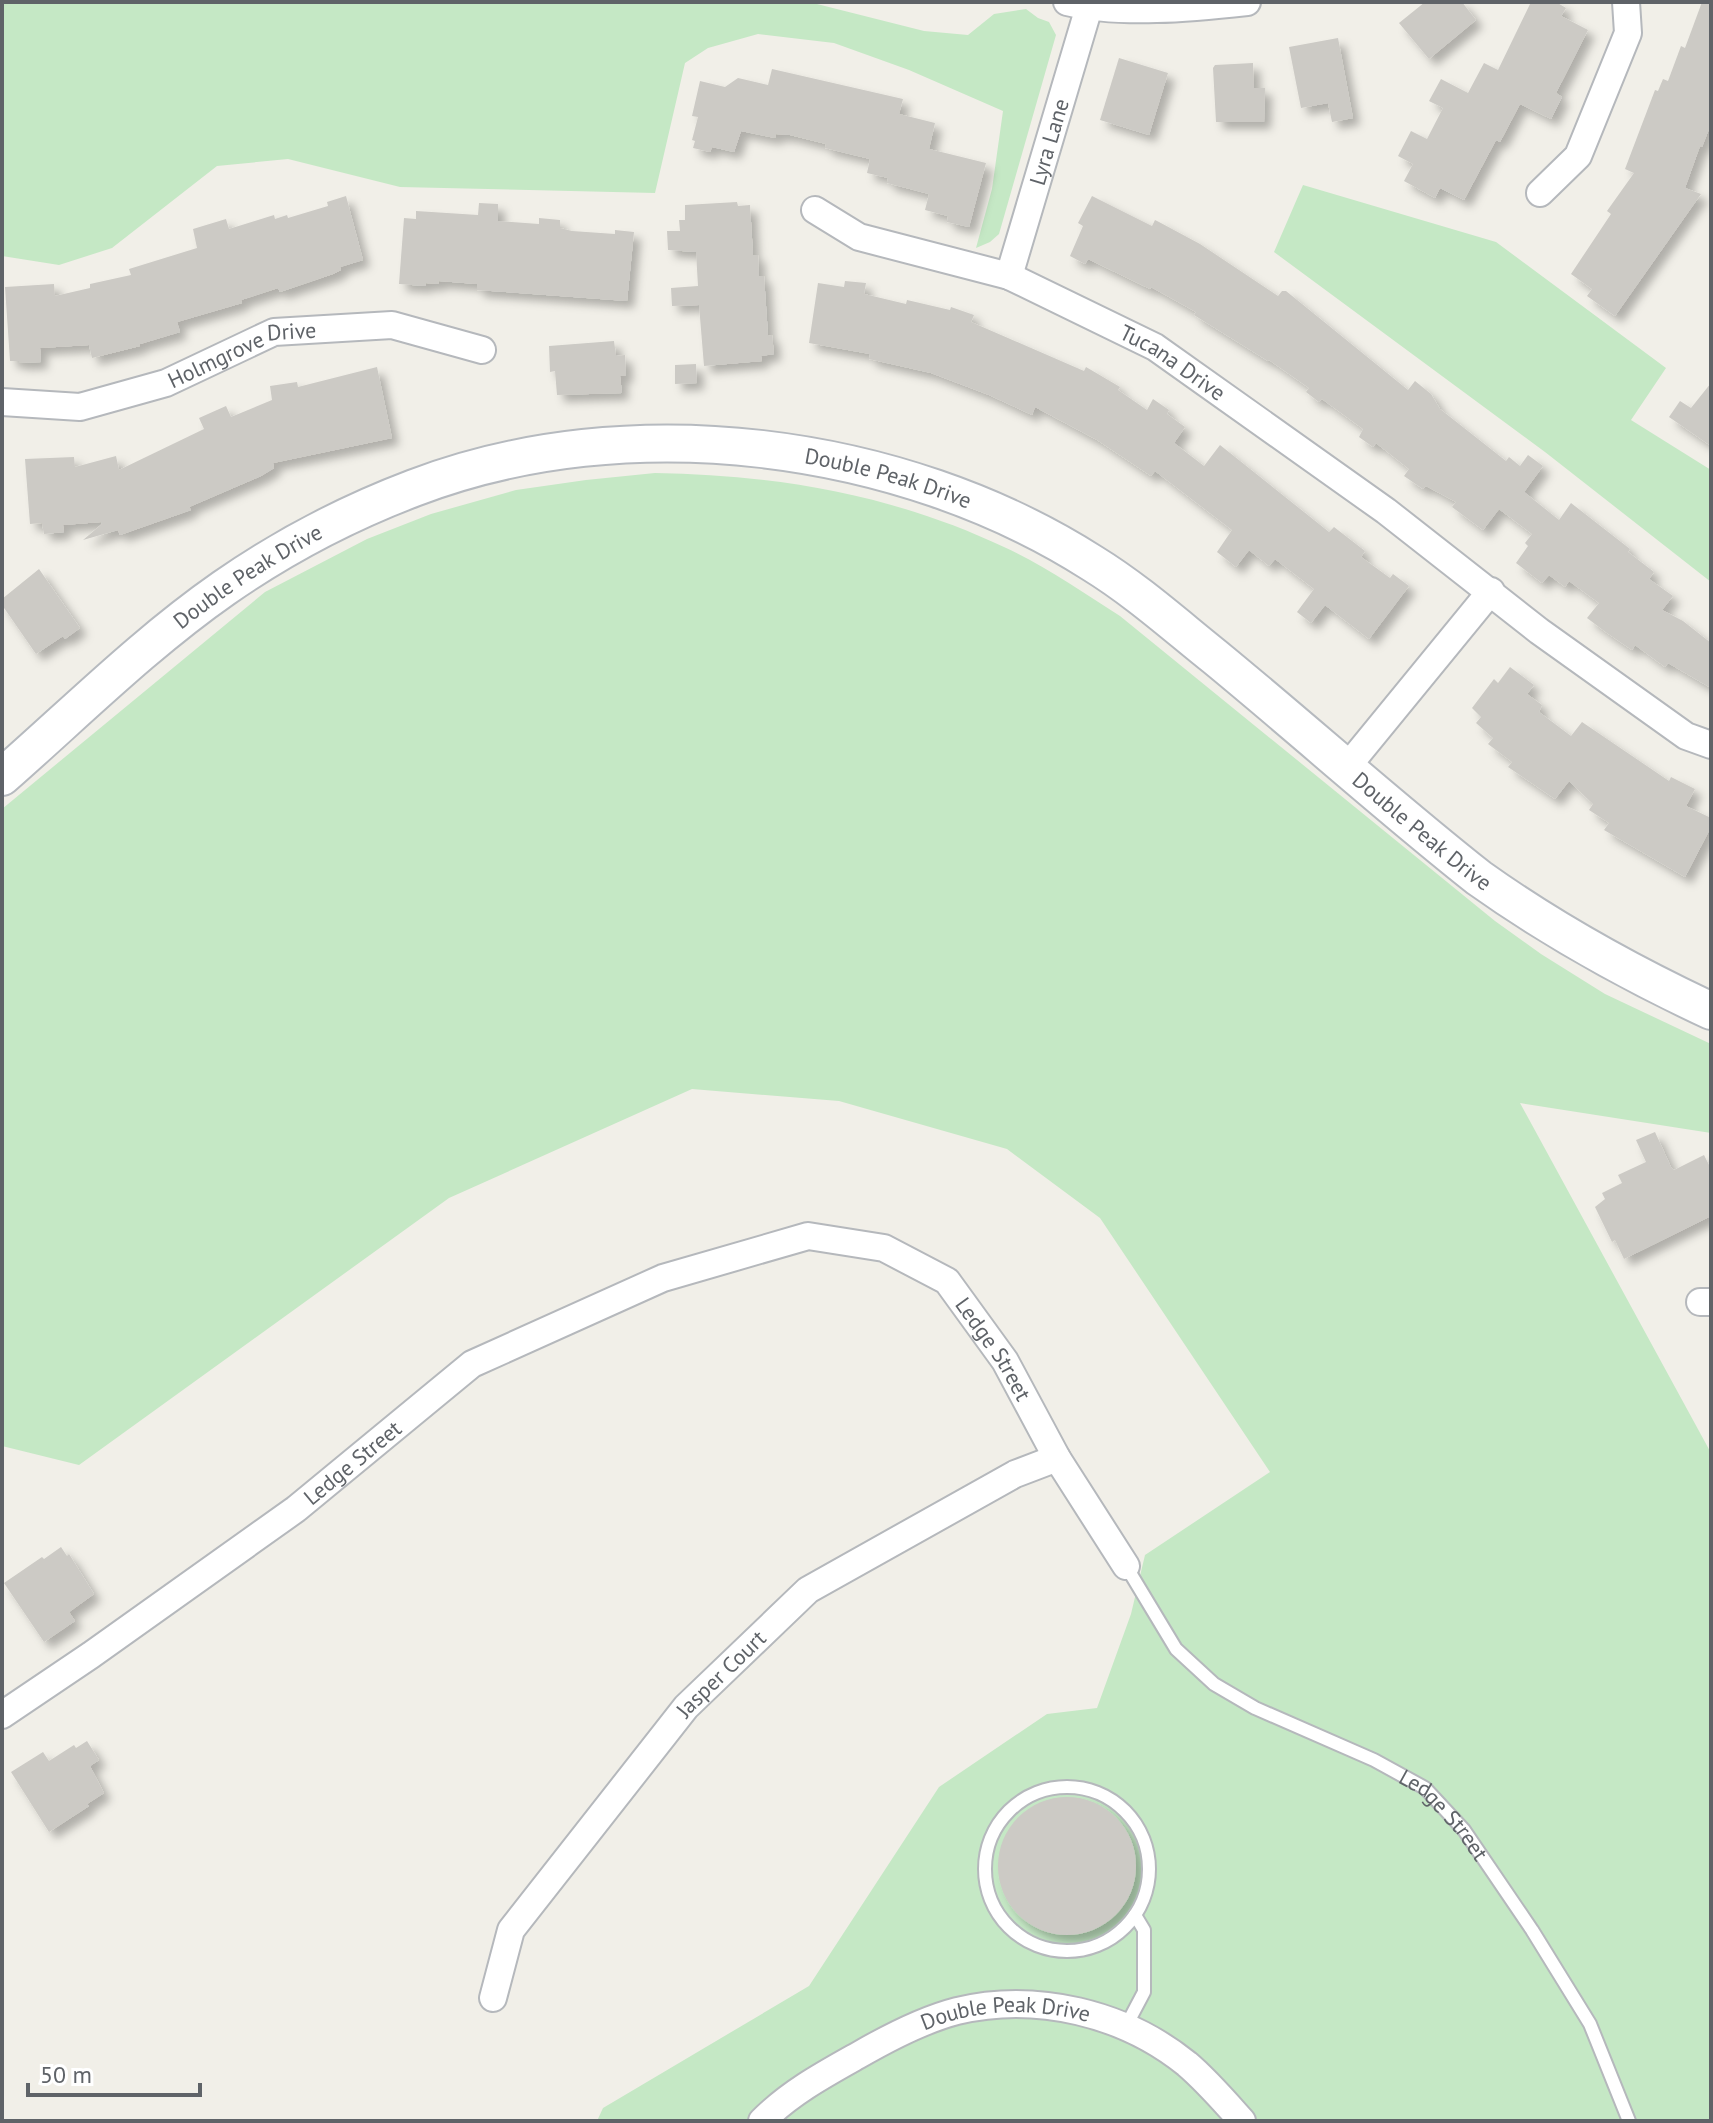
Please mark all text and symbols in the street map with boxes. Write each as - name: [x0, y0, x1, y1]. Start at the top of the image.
- street label: Lyra Lane: [1023, 95, 1075, 188]
- street label: Holmgrove Drive: [163, 316, 317, 394]
- street label: Tucana Drive: [1115, 318, 1231, 407]
- street label: Double Peak Drive: [803, 441, 976, 514]
- street label: Double Peak Drive: [167, 518, 327, 635]
- street label: Double Peak Drive: [1347, 766, 1497, 897]
- street label: Ledge Street: [949, 1292, 1038, 1406]
- street label: Ledge Street: [298, 1414, 407, 1511]
- street label: Jasper Court: [669, 1624, 772, 1723]
- street label: Ledge Street: [1394, 1763, 1495, 1866]
- street label: Double Peak Drive: [916, 1990, 1094, 2036]
- scale bar: [28, 2047, 200, 2097]
- text: 50 m: [40, 2059, 92, 2090]

